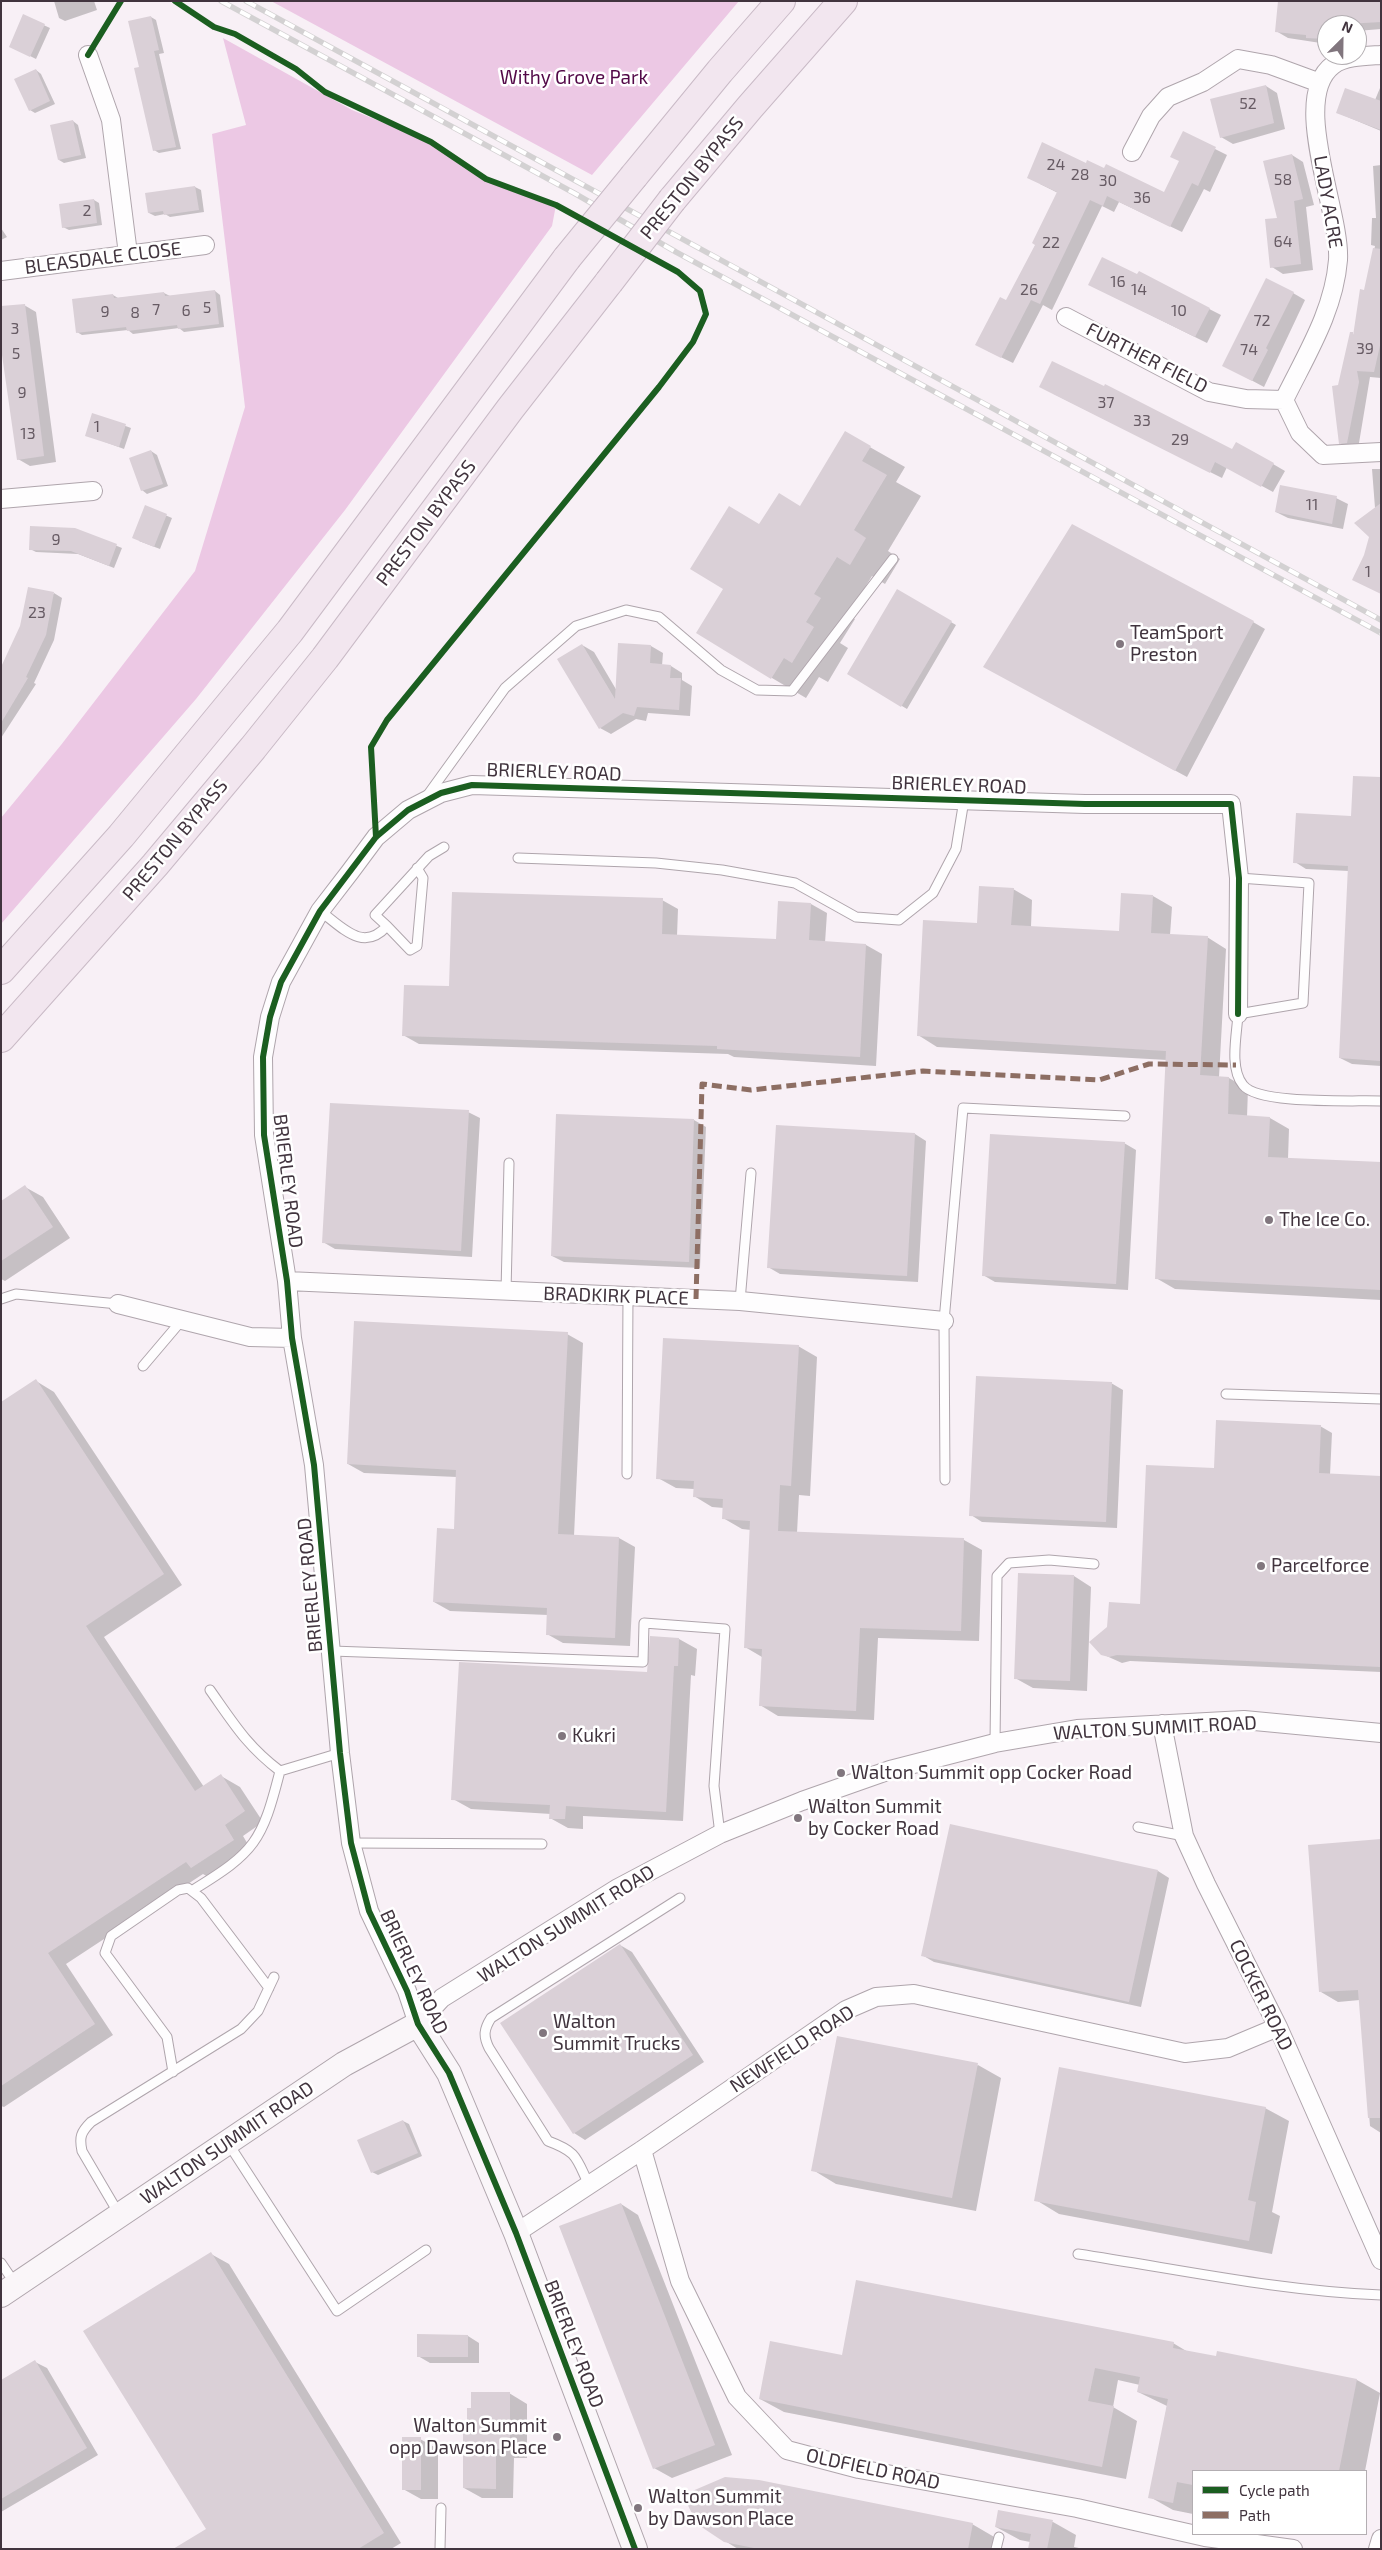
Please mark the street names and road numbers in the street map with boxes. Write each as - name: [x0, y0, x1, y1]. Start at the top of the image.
- street label: PRESTON BYPASS: [635, 112, 749, 244]
- street label: LADY ACRE: [1309, 154, 1347, 250]
- street label: BLEASDALE CLOSE: [23, 237, 183, 279]
- street label: FURTHER FIELD: [1083, 318, 1211, 398]
- street label: PRESTON BYPASS: [371, 456, 481, 590]
- street label: BRIERLEY ROAD: [486, 758, 622, 786]
- street label: BRIERLEY ROAD: [891, 771, 1027, 799]
- street label: PRESTON BYPASS: [118, 775, 232, 905]
- street label: BRIERLEY ROAD: [268, 1113, 308, 1249]
- street label: BRADKIRK PLACE: [543, 1282, 689, 1310]
- street label: BRIERLEY ROAD: [293, 1517, 327, 1653]
- street label: WALTON SUMMIT ROAD: [1053, 1711, 1257, 1745]
- street label: WALTON SUMMIT ROAD: [473, 1860, 659, 1988]
- street label: BRIERLEY ROAD: [375, 1906, 453, 2038]
- street label: COCKER ROAD: [1224, 1936, 1298, 2054]
- street label: NEWFIELD ROAD: [726, 2000, 858, 2098]
- street label: WALTON SUMMIT ROAD: [136, 2077, 318, 2209]
- street label: BRIERLEY ROAD: [539, 2277, 609, 2411]
- street label: OLDFIELD ROAD: [804, 2444, 942, 2494]

